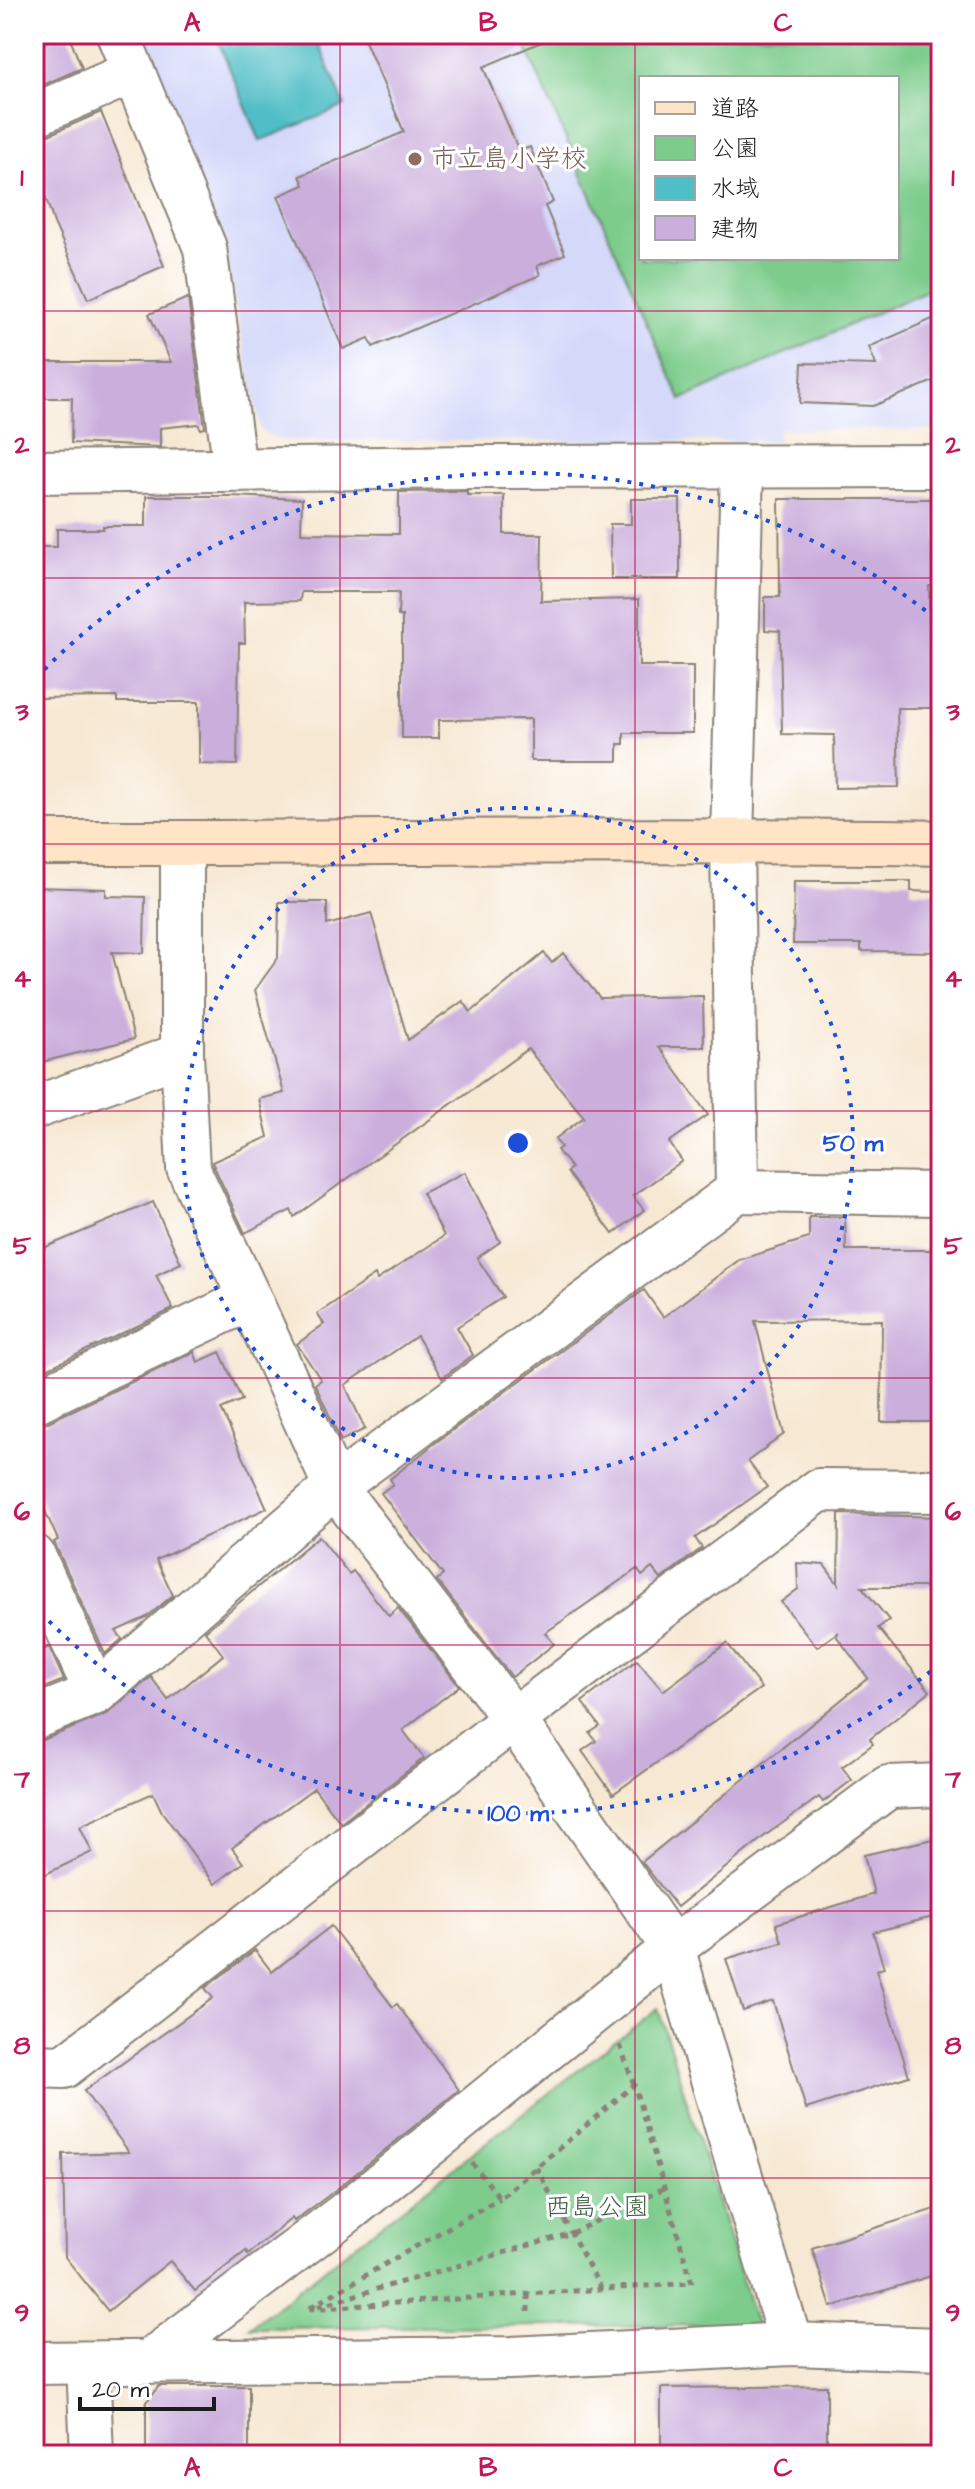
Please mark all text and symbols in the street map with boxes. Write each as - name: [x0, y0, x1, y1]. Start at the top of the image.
- text: A: [184, 5, 201, 41]
- text: B: [479, 5, 498, 41]
- text: C: [774, 5, 793, 41]
- legend: [639, 76, 899, 260]
- text: 道路: [711, 92, 759, 126]
- text: 公園: [711, 132, 759, 166]
- place label: 市立島小学校: [431, 141, 587, 177]
- marker: 市立島小学校: [406, 150, 424, 168]
- text: 1: [20, 160, 24, 196]
- text: 1: [951, 160, 955, 196]
- text: 水域: [711, 172, 759, 206]
- text: 建物: [711, 212, 759, 246]
- text: 2: [14, 427, 30, 463]
- text: 2: [945, 427, 961, 463]
- text: 3: [14, 694, 29, 730]
- text: 3: [945, 694, 960, 730]
- text: 4: [13, 961, 31, 997]
- text: 4: [944, 961, 962, 997]
- text: 50 m: [823, 1127, 884, 1161]
- centre of rings: [504, 1129, 532, 1157]
- text: 5: [13, 1228, 32, 1264]
- text: 5: [944, 1228, 963, 1264]
- text: 6: [14, 1494, 31, 1530]
- text: 6: [945, 1494, 962, 1530]
- text: 7: [13, 1761, 30, 1797]
- text: 7: [944, 1761, 961, 1797]
- text: 100 m: [487, 1797, 549, 1831]
- text: 8: [14, 2028, 31, 2064]
- text: 8: [945, 2028, 962, 2064]
- park label: 西島公園: [545, 2189, 649, 2225]
- text: 9: [15, 2295, 29, 2331]
- text: 9: [946, 2295, 960, 2331]
- scale bar: [80, 2361, 214, 2411]
- text: 20 m: [92, 2373, 149, 2407]
- text: A: [184, 2450, 201, 2486]
- text: B: [479, 2450, 498, 2486]
- text: C: [774, 2450, 793, 2486]

